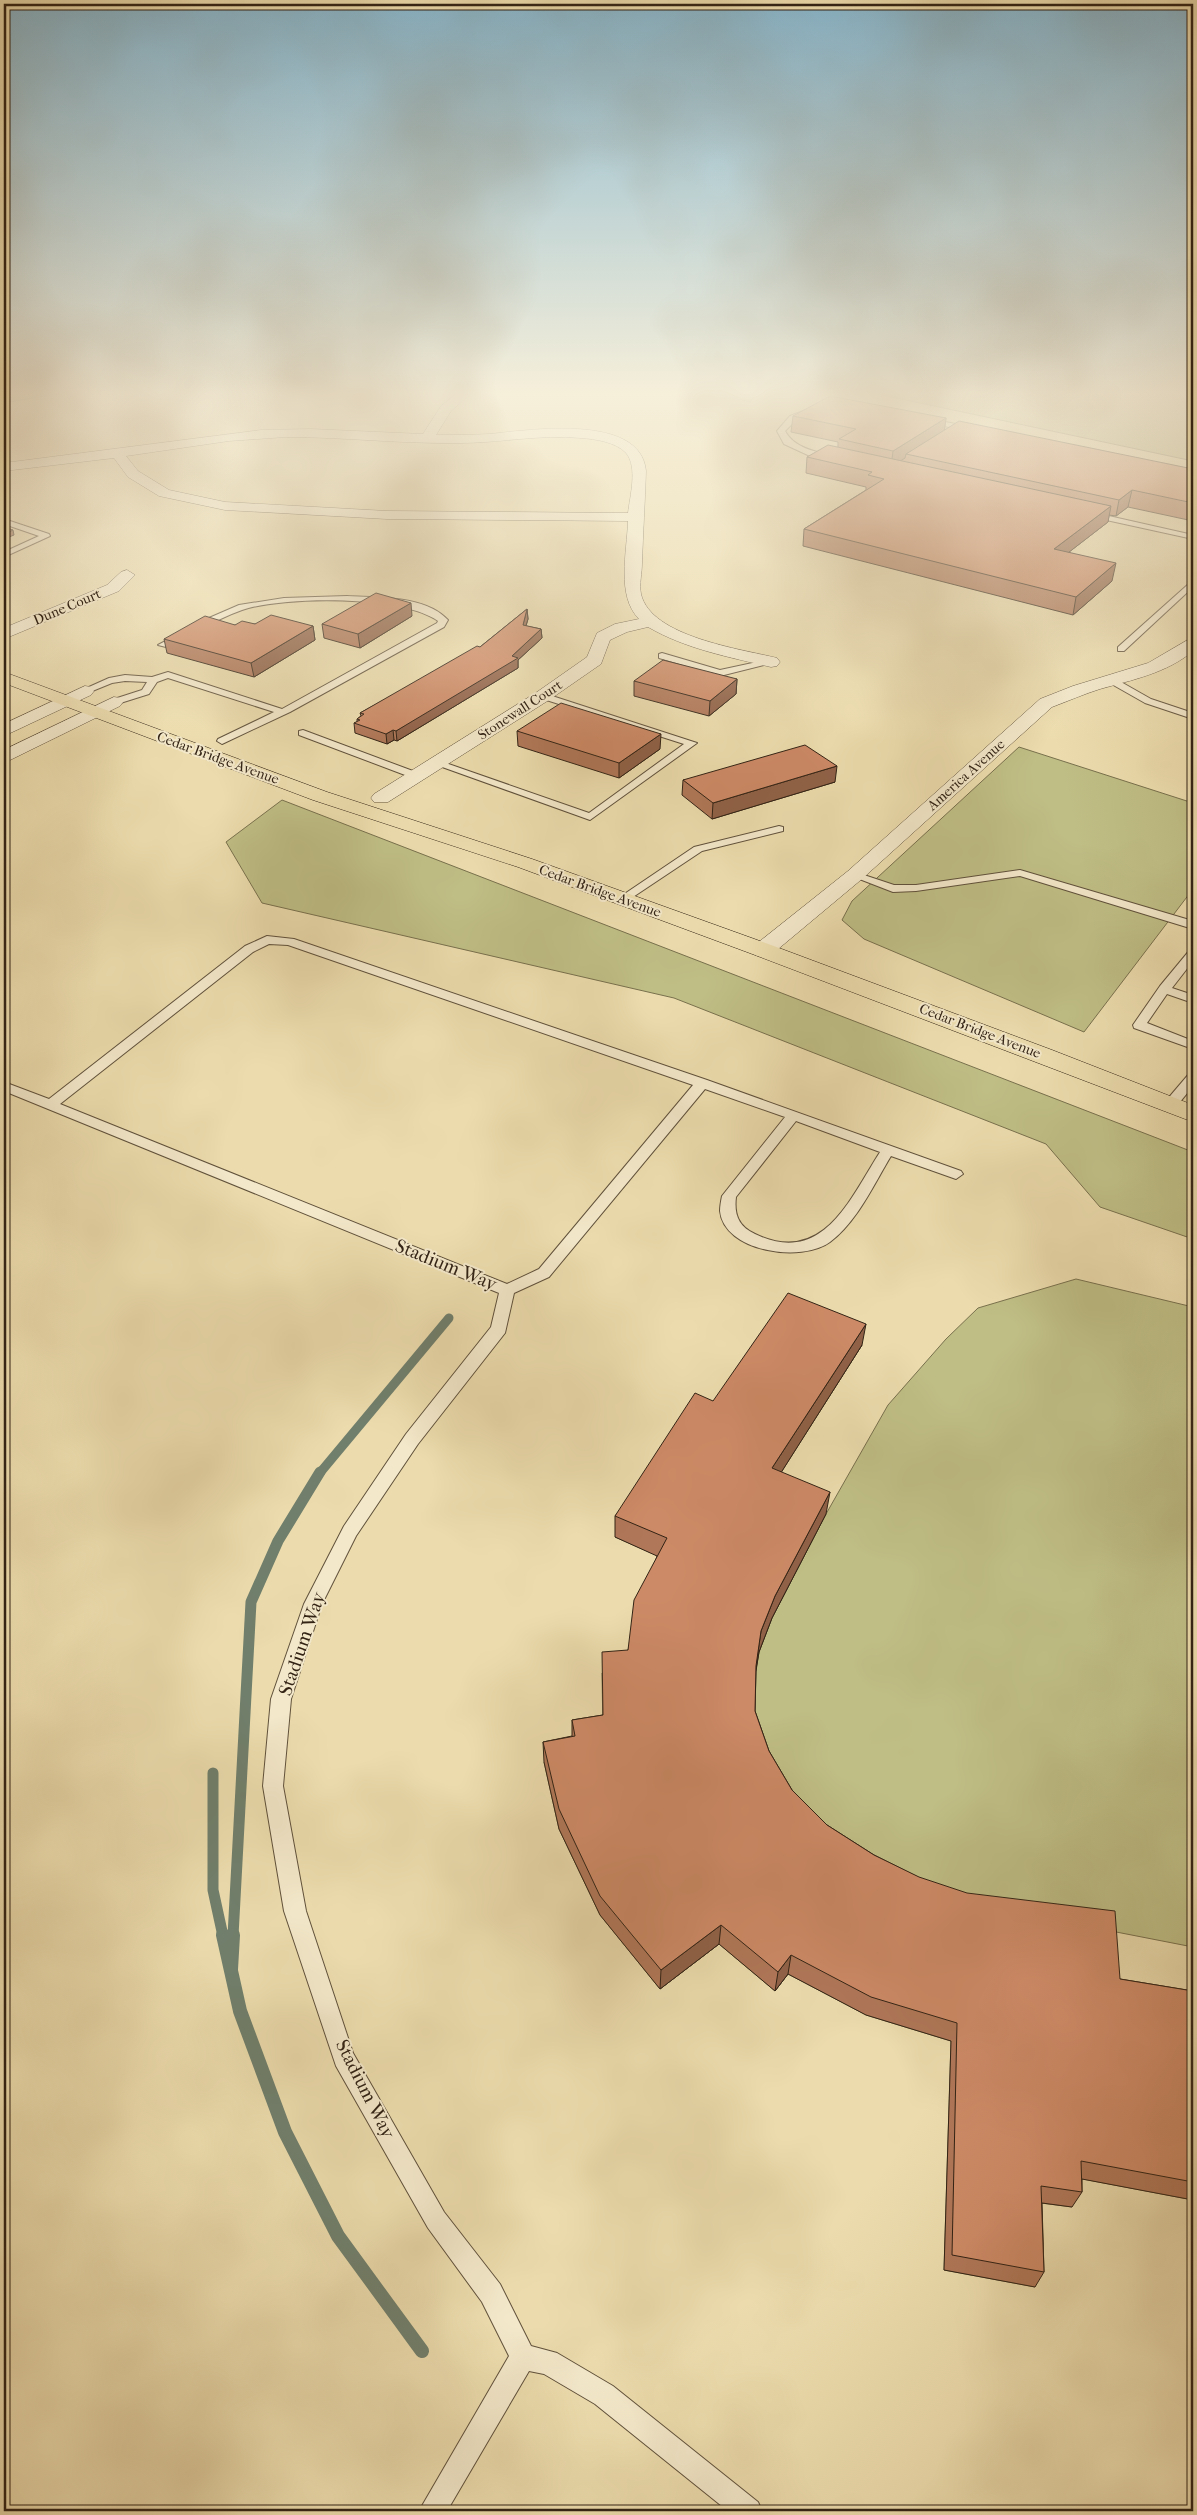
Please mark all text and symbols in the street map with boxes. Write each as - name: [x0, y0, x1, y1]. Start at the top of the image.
- street label: Dune Court: [31, 585, 103, 629]
- street label: Stonewall Court: [475, 676, 565, 744]
- street label: Cedar Bridge Avenue: [155, 728, 281, 788]
- street label: America Avenue: [923, 736, 1008, 815]
- street label: Cedar Bridge Avenue: [537, 861, 663, 921]
- street label: Cedar Bridge Avenue: [917, 1000, 1043, 1062]
- street label: Stadium Way: [392, 1235, 501, 1296]
- street label: Stadium Way: [274, 1589, 330, 1699]
- street label: Stadium Way: [331, 2036, 400, 2143]

